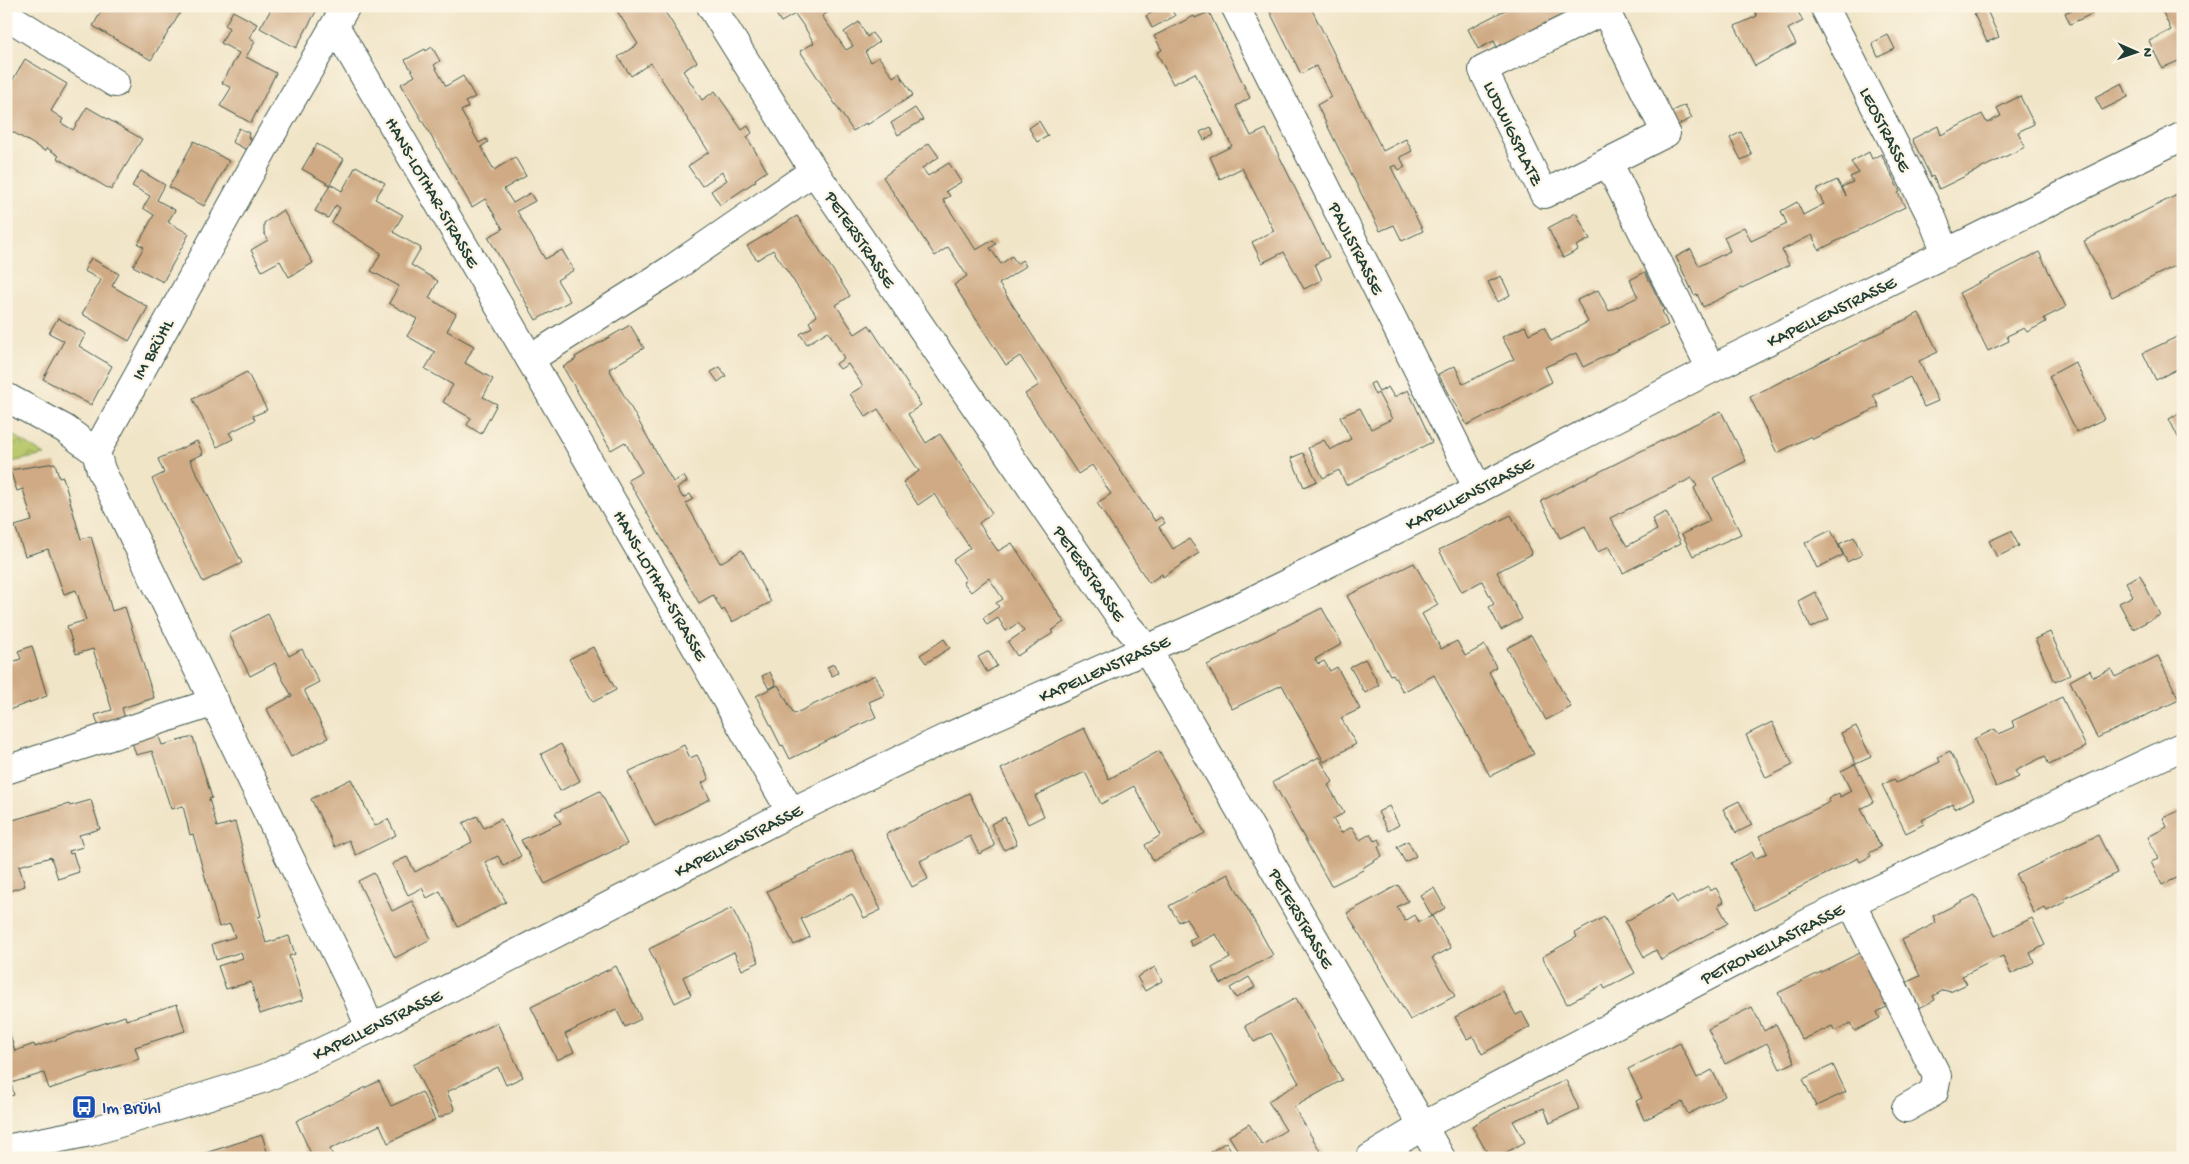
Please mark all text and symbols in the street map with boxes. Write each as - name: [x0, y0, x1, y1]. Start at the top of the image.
- north arrow: [2112, 28, 2162, 78]
- text: N: [2138, 48, 2155, 57]
- street label: LUDWIGSPLATZ: [1477, 78, 1546, 190]
- street label: LEOSTRASSE: [1854, 84, 1914, 177]
- street label: HANS-LOTHAR-STRASSE: [379, 114, 483, 273]
- street label: PETERSTRASSE: [818, 187, 899, 293]
- street label: PAULSTRASSE: [1322, 199, 1387, 299]
- street label: KAPELLENSTRASSE: [1764, 273, 1901, 354]
- street label: IM BRÜHL: [129, 315, 180, 385]
- street label: KAPELLENSTRASSE: [1403, 453, 1538, 537]
- street label: HANS-LOTHAR-STRASSE: [607, 507, 711, 666]
- street label: PETERSTRASSE: [1047, 522, 1129, 627]
- street label: KAPELLENSTRASSE: [1036, 632, 1174, 709]
- street label: KAPELLENSTRASSE: [672, 800, 807, 884]
- street label: PETERSTRASSE: [1262, 865, 1337, 974]
- street label: PETRONELLASTRASSE: [1697, 900, 1849, 991]
- street label: KAPELLENSTRASSE: [310, 986, 447, 1067]
- bus stop icon: Im Brühl: [71, 1094, 97, 1120]
- place label: Im Brühl: [102, 1099, 161, 1120]

